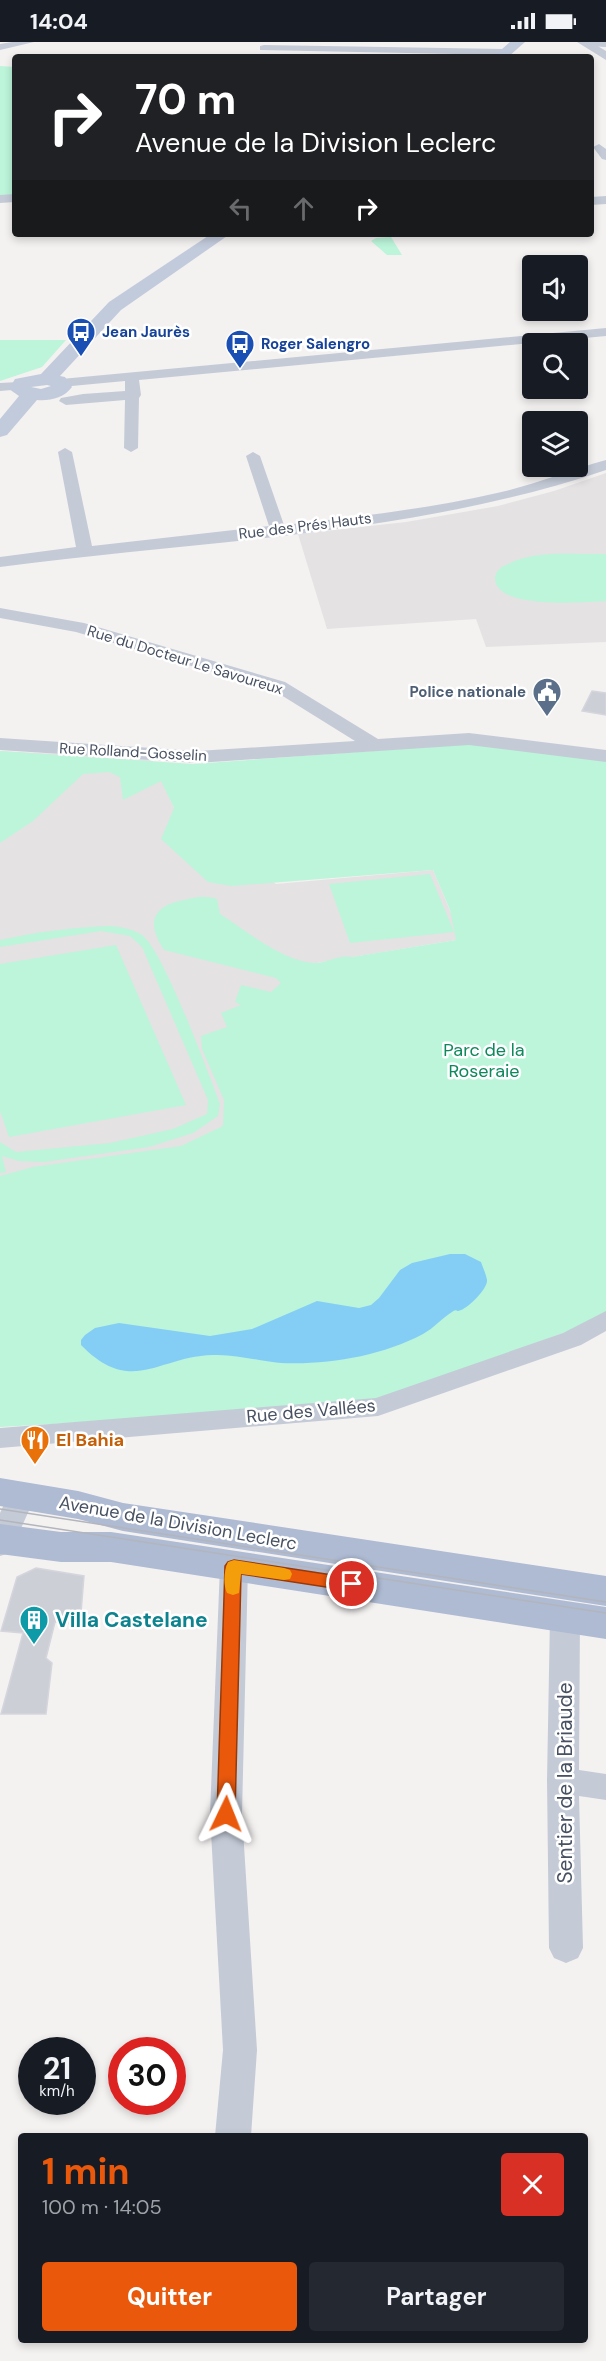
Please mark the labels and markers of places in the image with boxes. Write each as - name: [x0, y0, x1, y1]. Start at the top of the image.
- bus stop icon: Jean Jaurès: [65, 316, 97, 358]
- place label: Jean Jaurès: [102, 322, 190, 342]
- bus stop icon: Roger Salengro: [224, 328, 256, 370]
- place label: Roger Salengro: [261, 334, 370, 354]
- public building icon: Police nationale: [531, 676, 563, 718]
- place label: Police nationale: [409, 682, 526, 702]
- restaurant icon: El Bahia: [19, 1424, 51, 1466]
- place label: El Bahia: [56, 1428, 124, 1452]
- pin: [326, 1558, 377, 1609]
- building icon: Villa Castelane: [18, 1604, 50, 1646]
- place label: Villa Castelane: [55, 1606, 208, 1634]

